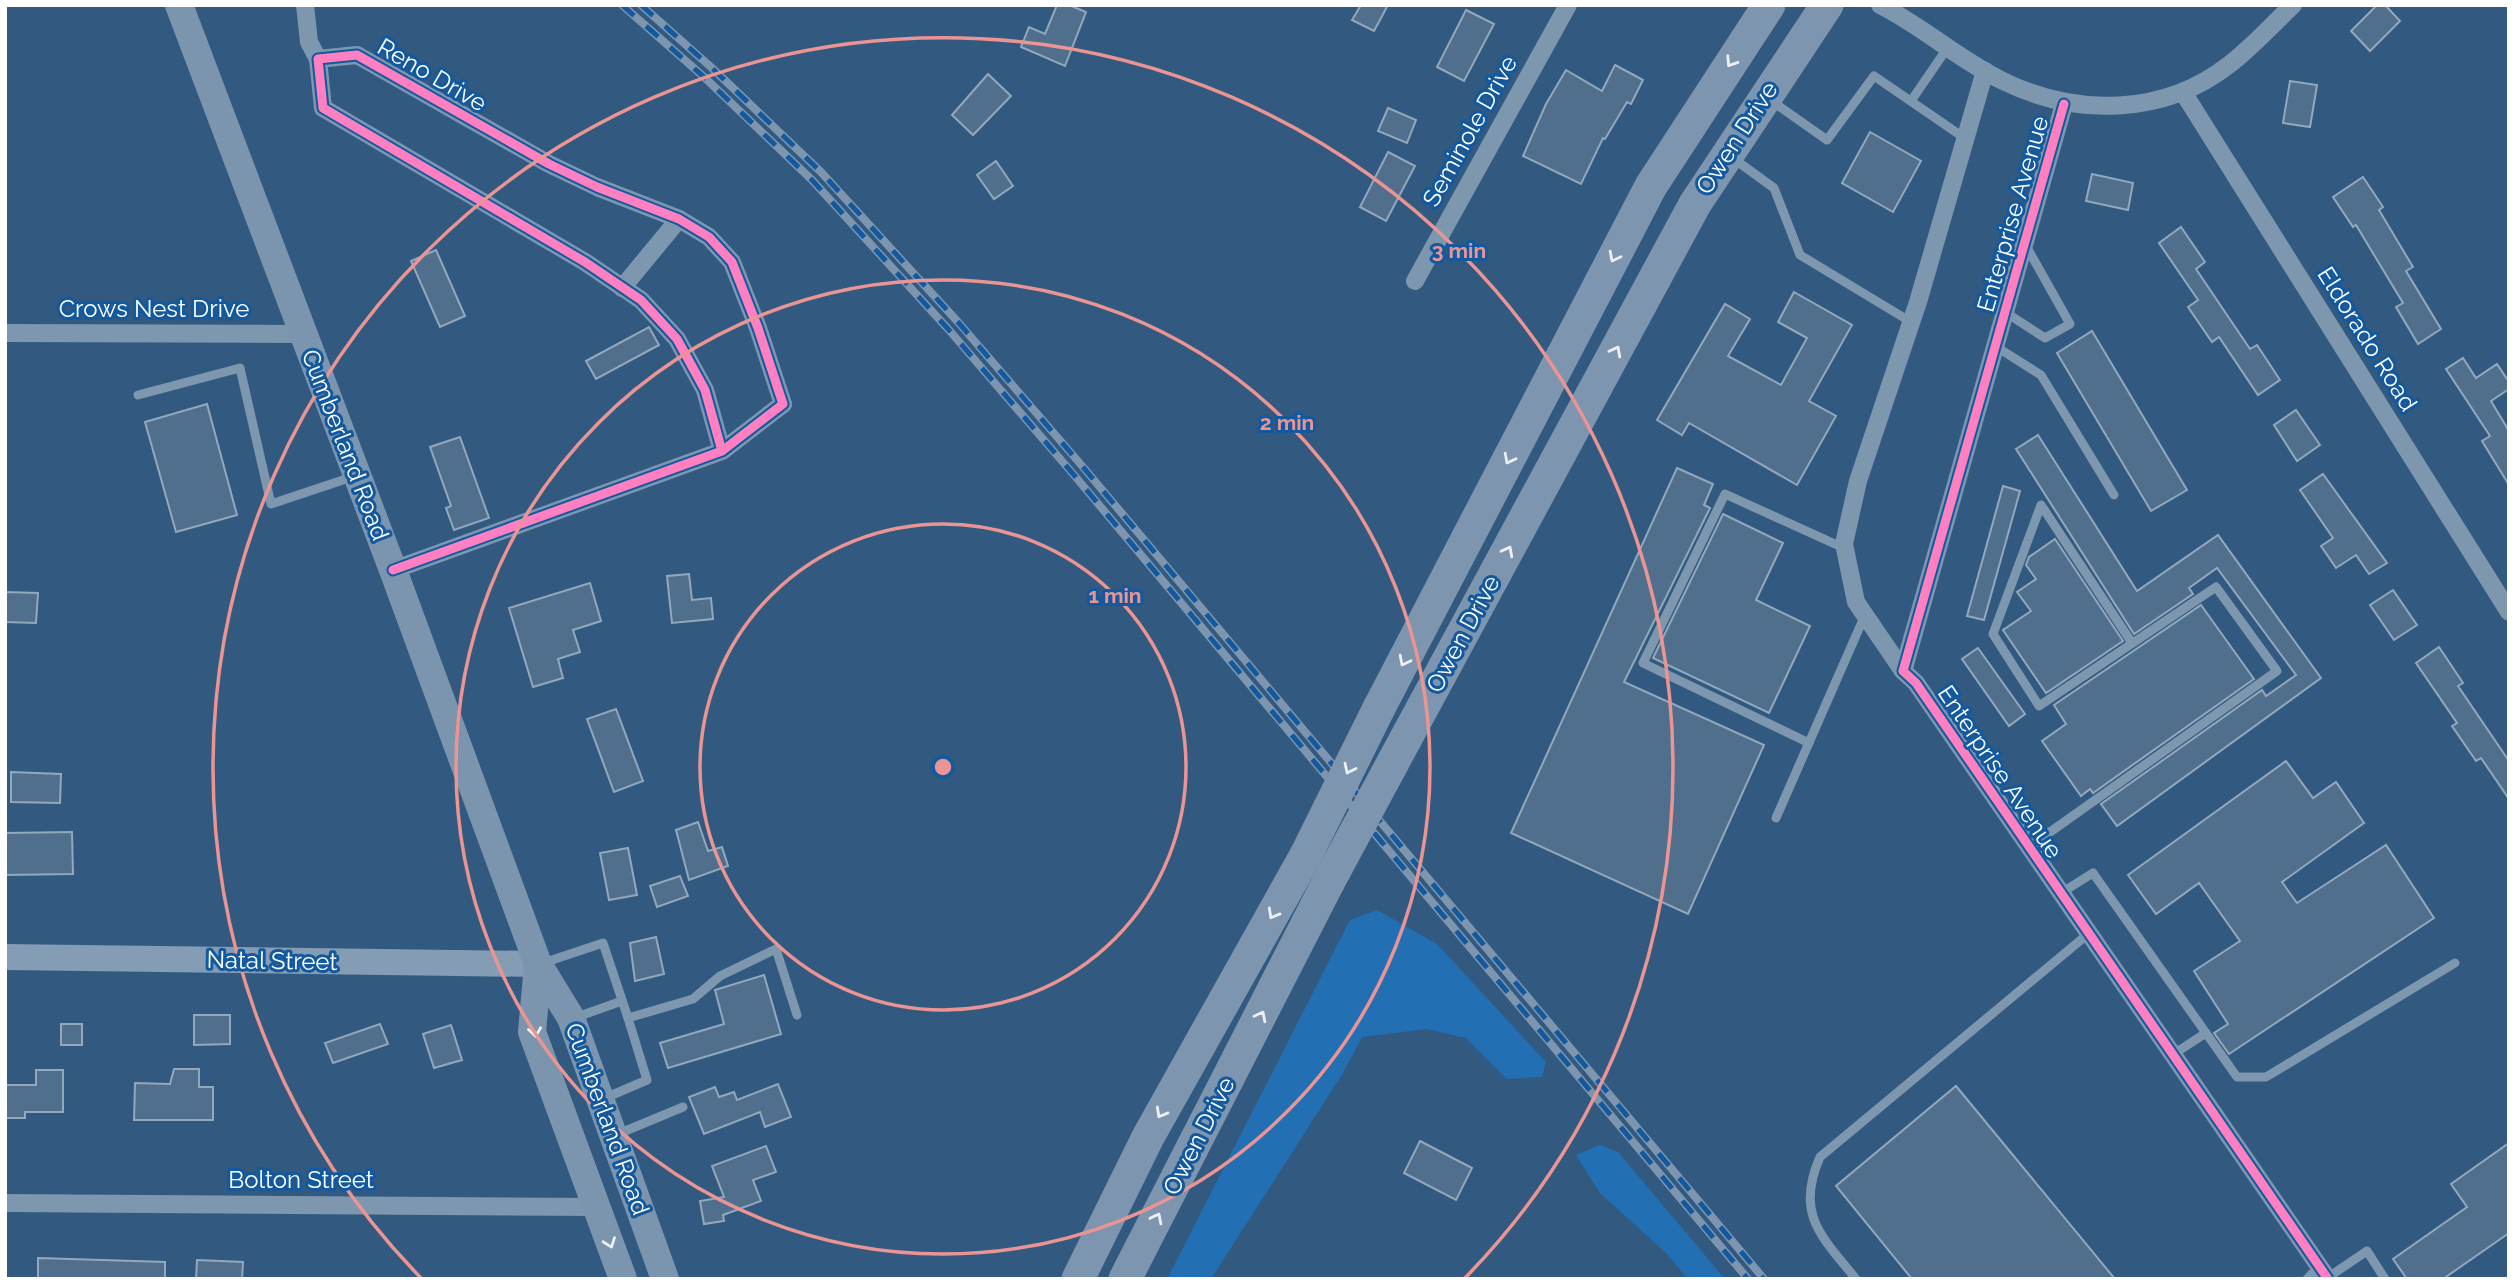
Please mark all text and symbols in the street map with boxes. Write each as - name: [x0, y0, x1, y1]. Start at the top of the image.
- street label: Reno Drive: [373, 32, 492, 117]
- street label: Seminole Drive: [1416, 50, 1523, 211]
- one-way arrow: [1727, 55, 1740, 68]
- street label: Owen Drive: [1689, 76, 1784, 200]
- street label: Enterprise Avenue: [1971, 113, 2054, 315]
- text: 3 min: [1432, 238, 1486, 263]
- one-way arrow: [1609, 250, 1622, 262]
- street label: Eldorado Road: [2311, 261, 2423, 416]
- street label: Crows Nest Drive: [59, 294, 249, 323]
- street label: Cumberland Road: [296, 345, 395, 544]
- one-way arrow: [1608, 346, 1621, 358]
- text: 2 min: [1260, 410, 1314, 435]
- one-way arrow: [1504, 452, 1517, 464]
- one-way arrow: [1500, 546, 1513, 558]
- street label: Owen Drive: [1420, 570, 1506, 697]
- text: 1 min: [1088, 583, 1142, 608]
- one-way arrow: [1399, 653, 1412, 666]
- street label: Enterprise Avenue: [1932, 680, 2069, 864]
- centre of rings: [931, 755, 955, 779]
- one-way arrow: [1344, 762, 1358, 774]
- one-way arrow: [1268, 907, 1281, 920]
- street label: Natal Street: [206, 945, 338, 976]
- one-way arrow: [1252, 1011, 1266, 1023]
- street label: Cumberland Road: [559, 1019, 656, 1219]
- one-way arrow: [527, 1026, 542, 1038]
- street label: Owen Drive: [1156, 1072, 1241, 1200]
- one-way arrow: [1156, 1105, 1169, 1118]
- street label: Bolton Street: [228, 1165, 374, 1194]
- one-way arrow: [1148, 1213, 1162, 1225]
- one-way arrow: [602, 1236, 616, 1248]

